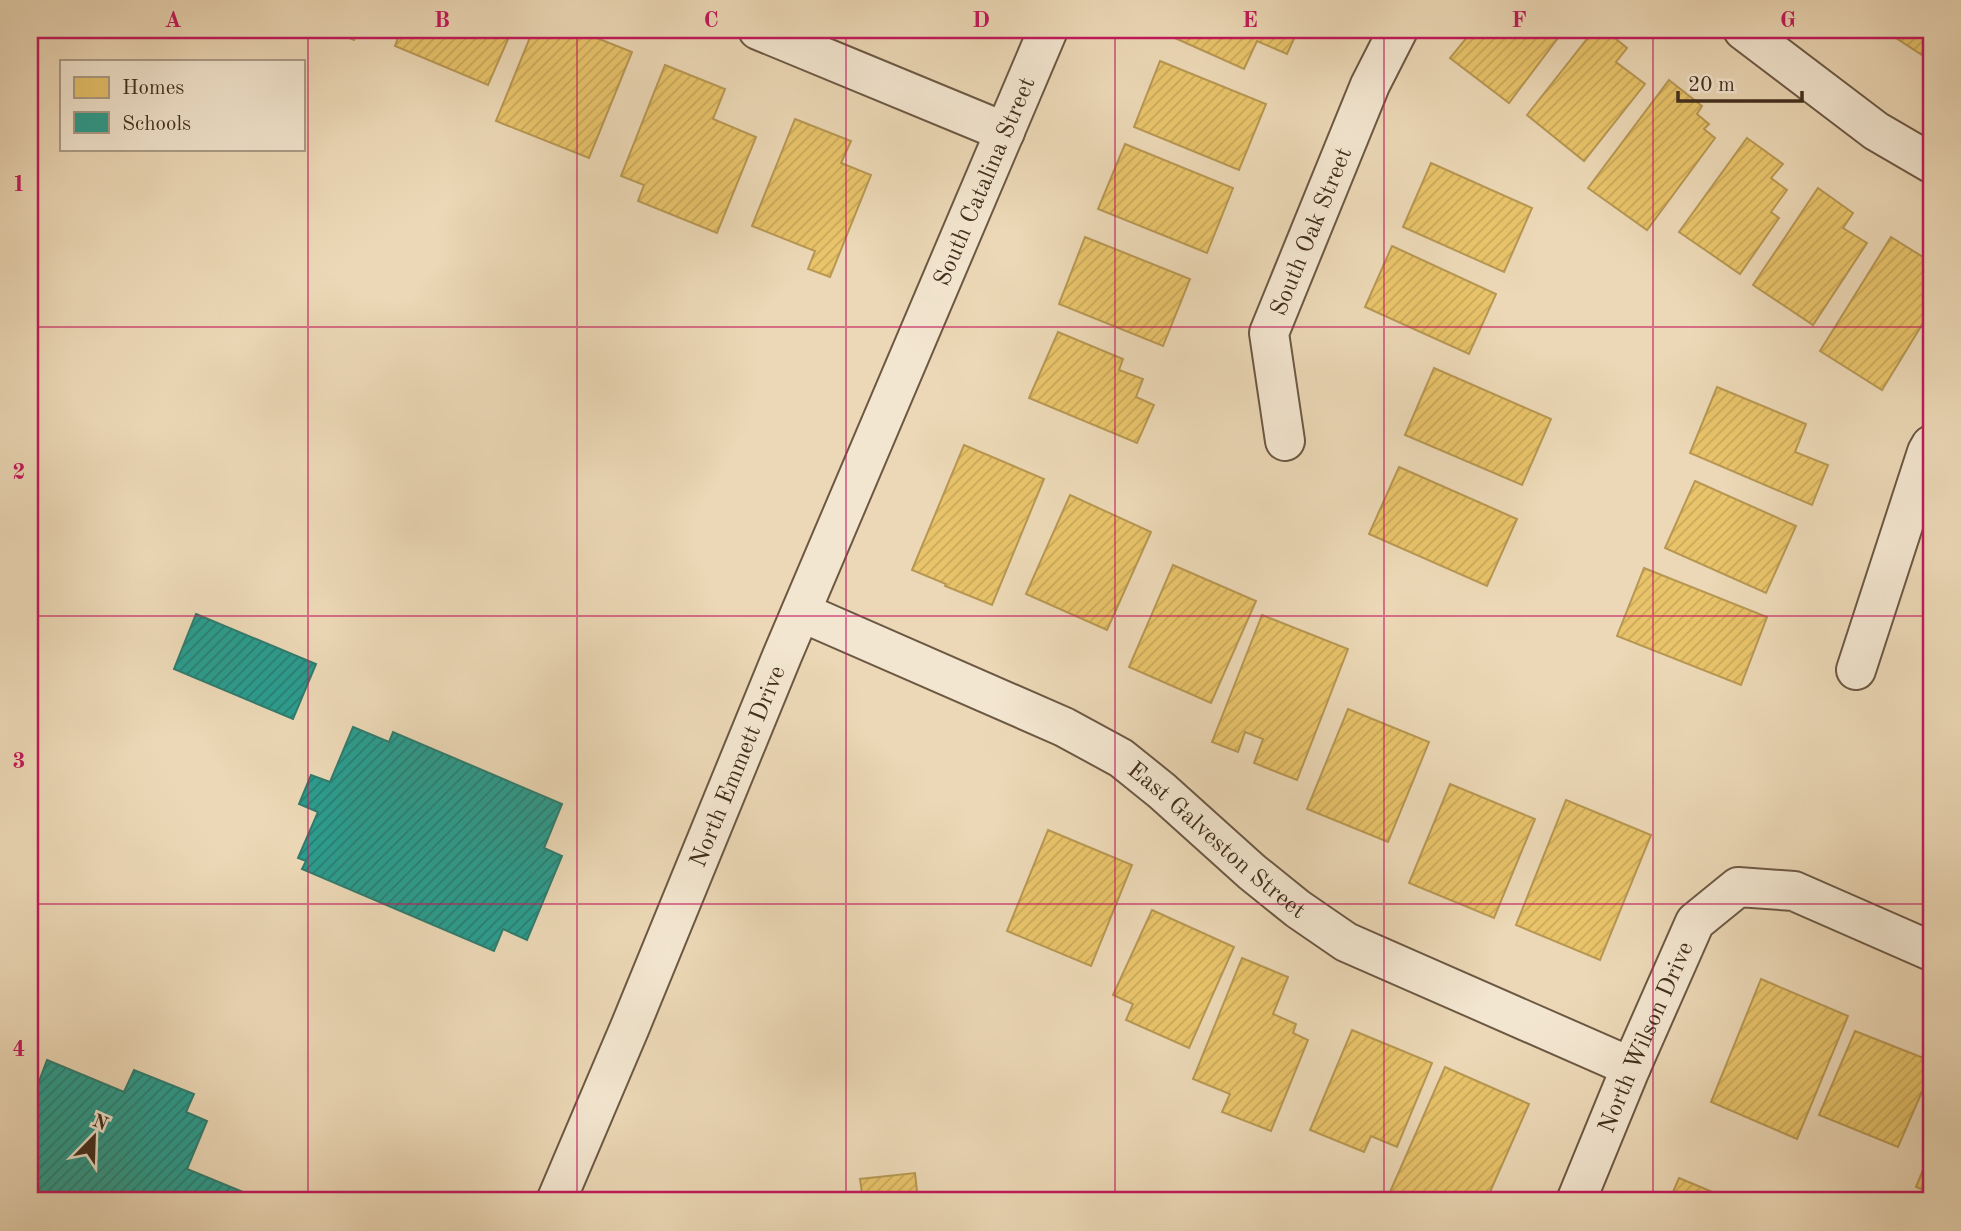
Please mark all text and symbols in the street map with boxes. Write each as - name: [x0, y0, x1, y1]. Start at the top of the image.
- text: A: [164, 9, 182, 32]
- text: B: [434, 9, 450, 32]
- text: C: [703, 9, 719, 32]
- text: D: [972, 9, 990, 32]
- text: E: [1242, 9, 1258, 32]
- text: F: [1511, 9, 1527, 32]
- text: G: [1780, 9, 1796, 32]
- legend: [60, 60, 304, 150]
- scale bar: [1678, 60, 1802, 104]
- street label: South Catalina Street: [931, 74, 1041, 290]
- text: 20 m: [1688, 75, 1735, 96]
- text: Homes: [122, 78, 184, 99]
- text: Schools: [122, 114, 191, 135]
- street label: South Oak Street: [1267, 144, 1357, 320]
- text: 1: [12, 173, 26, 196]
- text: 2: [12, 461, 26, 484]
- street label: North Emmett Drive: [687, 663, 791, 871]
- text: 3: [12, 750, 26, 773]
- street label: East Galveston Street: [1122, 758, 1309, 924]
- street label: North Wilson Drive: [1595, 939, 1699, 1137]
- text: 4: [12, 1038, 26, 1061]
- north arrow: [60, 1102, 130, 1172]
- text: N: [89, 1112, 110, 1135]

